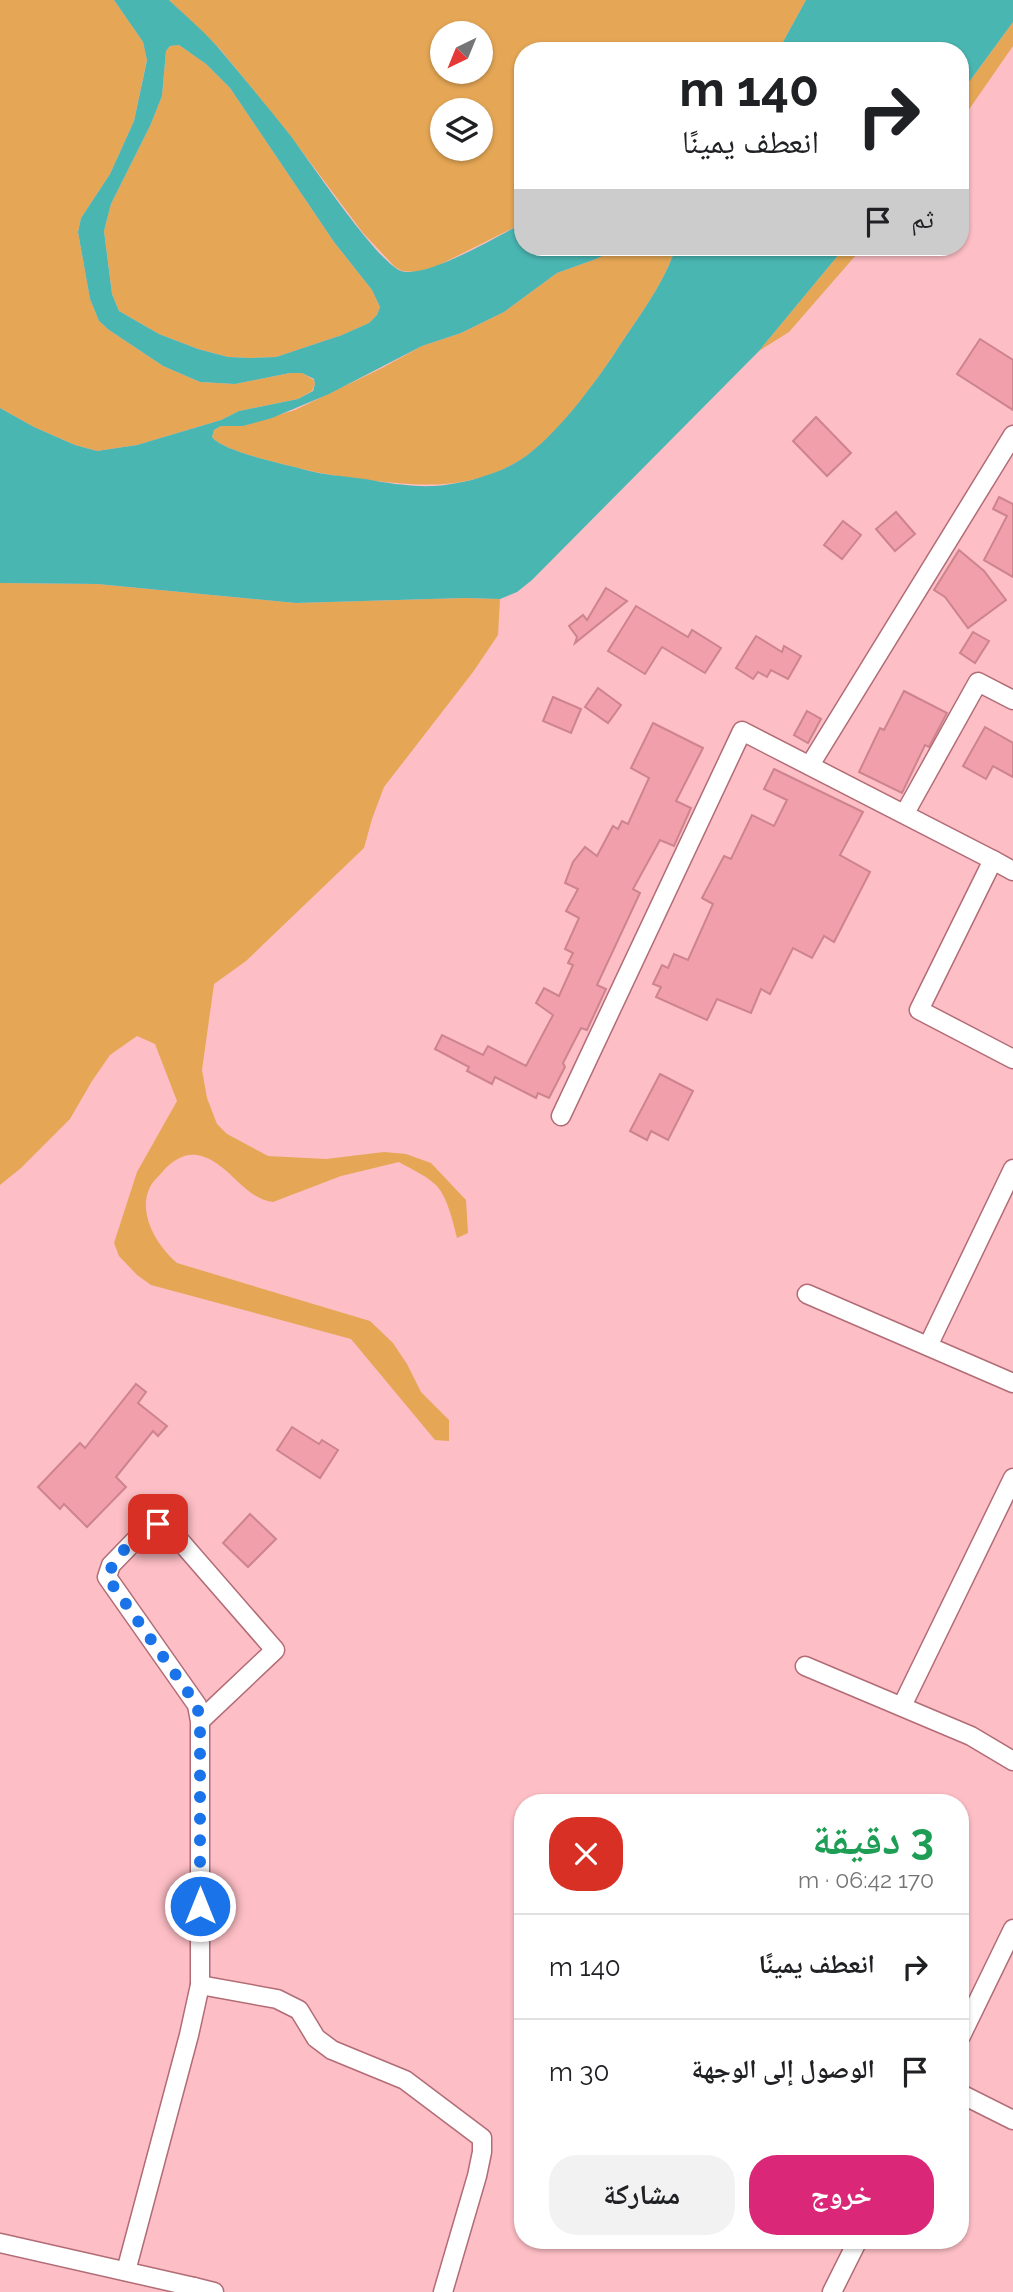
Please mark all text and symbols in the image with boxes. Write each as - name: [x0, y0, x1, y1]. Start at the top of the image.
- north arrow: [430, 21, 494, 84]
- map controls: [430, 21, 493, 161]
- text: 140 m: [679, 60, 819, 117]
- icon: right: [843, 70, 934, 161]
- button: layers: [430, 98, 493, 161]
- text: انعطف يمينًا: [682, 123, 819, 160]
- icon: arrive: [859, 203, 897, 241]
- text: ثم: [911, 204, 934, 234]
- pin: [128, 1494, 188, 1554]
- icon: arrive: [139, 1505, 177, 1543]
- text: 3 دقيقة: [812, 1815, 934, 1864]
- button: close: [549, 1817, 623, 1891]
- text: 170 m · 06:42: [798, 1866, 934, 1893]
- position arrow: [163, 1869, 237, 1943]
- icon: right: [896, 1948, 934, 1986]
- text: انعطف يمينًا: [758, 1949, 875, 1979]
- text: 140 m: [549, 1952, 621, 1982]
- icon: arrive: [896, 2053, 934, 2091]
- text: الوصول إلى الوجهة: [692, 2054, 875, 2084]
- text: 30 m: [549, 2057, 609, 2087]
- button: مشاركة: [549, 2155, 735, 2235]
- button: خروج: [749, 2155, 934, 2235]

